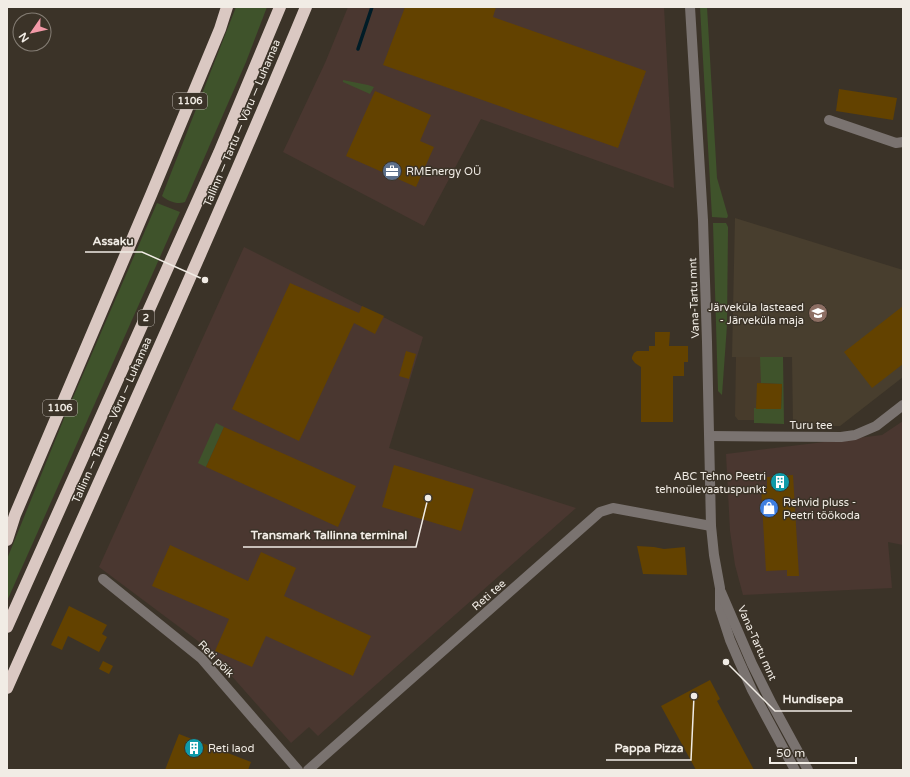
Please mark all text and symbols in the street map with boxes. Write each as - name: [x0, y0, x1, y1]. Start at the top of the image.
- north arrow: [12, 12, 52, 52]
- text: N: [16, 30, 32, 45]
- street label: Tallinn — Tartu — Võru — Luhamaa: [201, 37, 283, 209]
- road number: 1106: [173, 93, 207, 109]
- office icon: RMEnergy OÜ: [381, 160, 403, 182]
- place label: RMEnergy OÜ: [406, 165, 481, 178]
- callout: Assaku: [85, 228, 142, 252]
- text: Assaku: [92, 234, 134, 248]
- street label: Vana-Tartu mnt: [686, 257, 702, 339]
- place label: Järveküla lasteaed - Järveküla maja: [708, 301, 804, 327]
- school or university icon: Järveküla lasteaed - Järveküla maja: [807, 302, 829, 324]
- road number: 2: [138, 310, 154, 326]
- street label: Tallinn — Tartu — Võru — Luhamaa: [69, 335, 155, 505]
- road number: 1106: [43, 400, 77, 416]
- street label: Turu tee: [789, 419, 833, 432]
- place label: ABC Tehno Peetri tehnoülevaatuspunkt: [655, 470, 766, 496]
- building icon: ABC Tehno Peetri tehnoülevaatuspunkt: [769, 471, 791, 493]
- place label: Rehvid pluss - Peetri töökoda: [783, 496, 860, 522]
- shop icon: Rehvid pluss - Peetri töökoda: [758, 497, 780, 519]
- callout: Transmark Tallinna terminal: [243, 523, 416, 547]
- text: Transmark Tallinna terminal: [250, 528, 407, 542]
- street label: Reti tee: [469, 577, 509, 613]
- street label: Vana-Tartu mnt: [735, 603, 779, 683]
- street label: Reti põik: [195, 638, 237, 680]
- callout: Hundisepa: [775, 687, 852, 711]
- text: Hundisepa: [783, 692, 844, 707]
- callout: Pappa Pizza: [606, 736, 691, 760]
- building icon: Reti laod: [183, 737, 205, 759]
- scale bar: [770, 739, 856, 765]
- text: Pappa Pizza: [614, 741, 684, 756]
- place label: Reti laod: [208, 742, 254, 755]
- text: 50 m: [776, 746, 805, 760]

